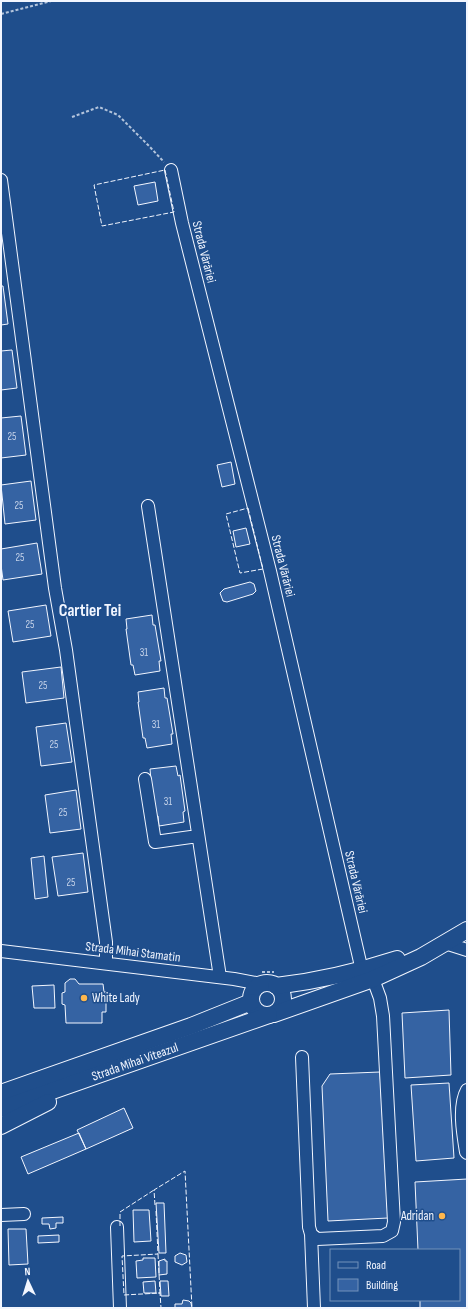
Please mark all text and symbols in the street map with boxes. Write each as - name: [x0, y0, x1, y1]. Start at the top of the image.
- street label: Strada Vărăriei: [189, 219, 219, 285]
- house number: 25: [8, 430, 16, 443]
- house number: 25: [15, 499, 23, 512]
- street label: Strada Vărăriei: [268, 533, 298, 599]
- house number: 25: [16, 551, 24, 564]
- district label: Cartier Tei: [59, 601, 121, 621]
- house number: 25: [26, 618, 34, 631]
- house number: 31: [140, 646, 148, 659]
- house number: 25: [39, 679, 47, 692]
- house number: 31: [152, 718, 160, 731]
- house number: 25: [50, 738, 58, 751]
- house number: 31: [164, 795, 172, 808]
- house number: 25: [59, 806, 67, 819]
- street label: Strada Vărăriei: [341, 849, 371, 915]
- house number: 25: [67, 876, 75, 889]
- street label: Strada Mihai Stamatin: [85, 938, 181, 966]
- place label: White Lady: [92, 990, 140, 1006]
- marker: White Lady: [79, 993, 89, 1003]
- street label: Strada Mihai Viteazul: [90, 1039, 180, 1085]
- place label: Adridan: [400, 1208, 434, 1224]
- marker: Adridan: [437, 1211, 447, 1221]
- legend: [330, 1249, 460, 1301]
- text: Road: [366, 1258, 386, 1273]
- north arrow: [8, 1261, 48, 1301]
- text: N: [24, 1265, 31, 1278]
- text: Building: [366, 1278, 398, 1293]

